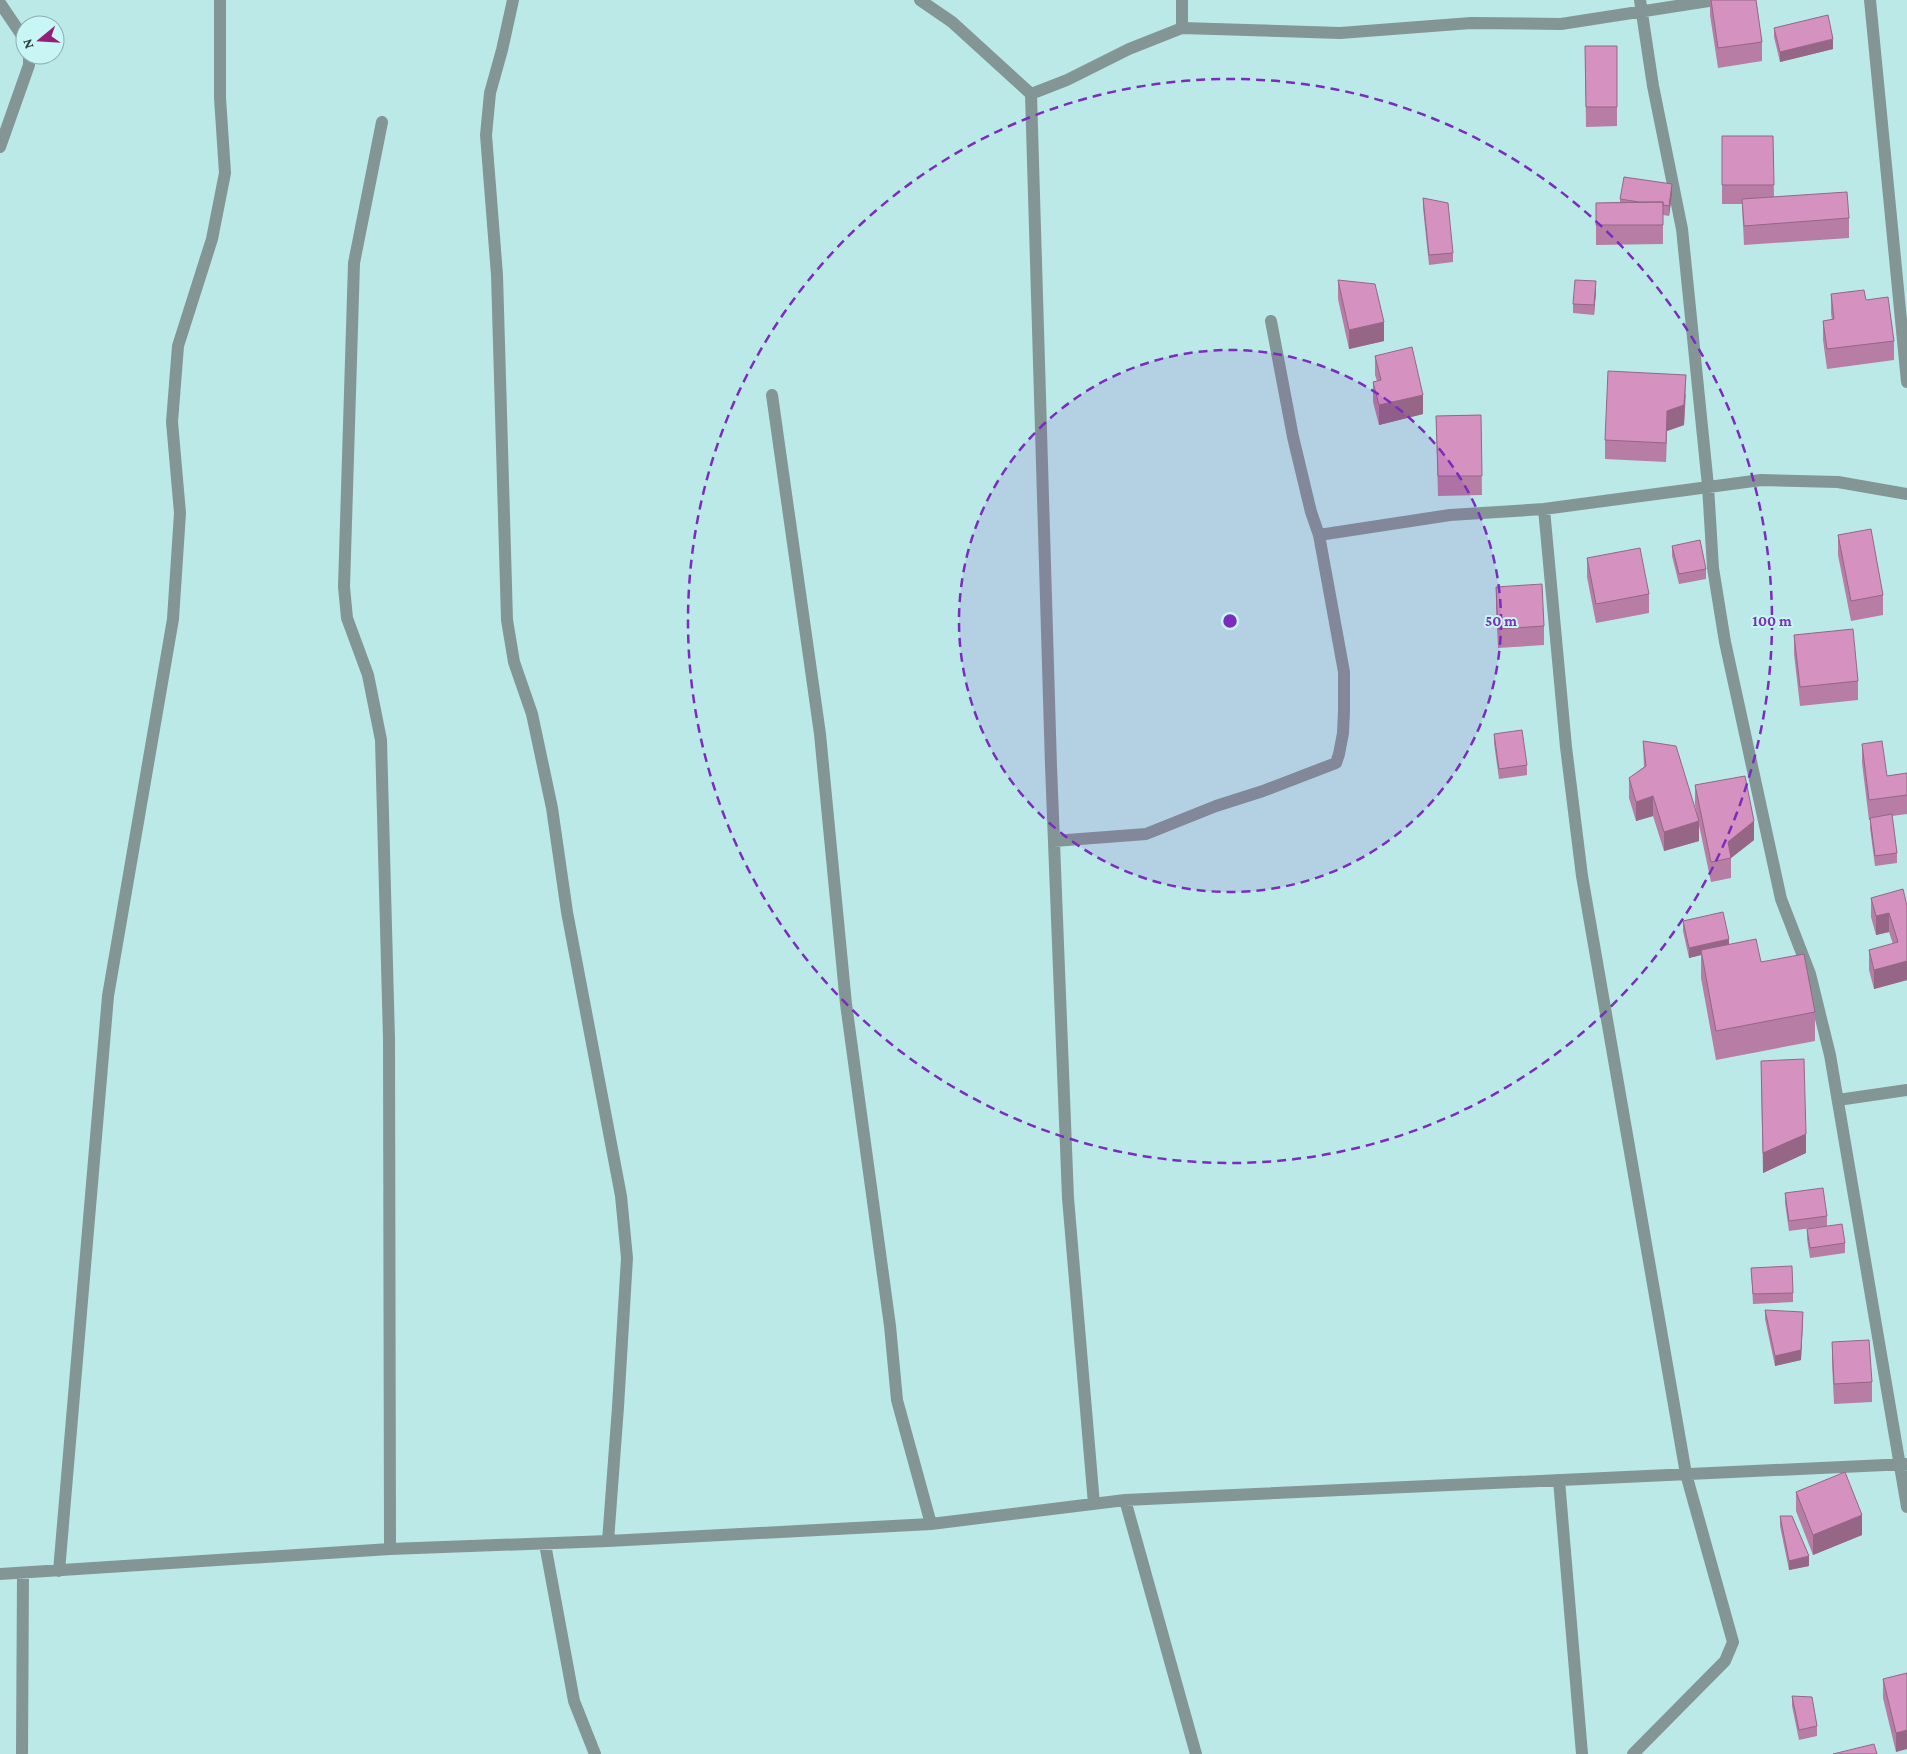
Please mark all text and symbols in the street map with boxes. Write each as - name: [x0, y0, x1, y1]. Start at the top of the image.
- north arrow: [15, 15, 65, 65]
- text: N: [18, 37, 37, 51]
- centre of rings: [1221, 612, 1239, 630]
- text: 50 m: [1485, 613, 1517, 629]
- text: 100 m: [1752, 613, 1792, 629]

